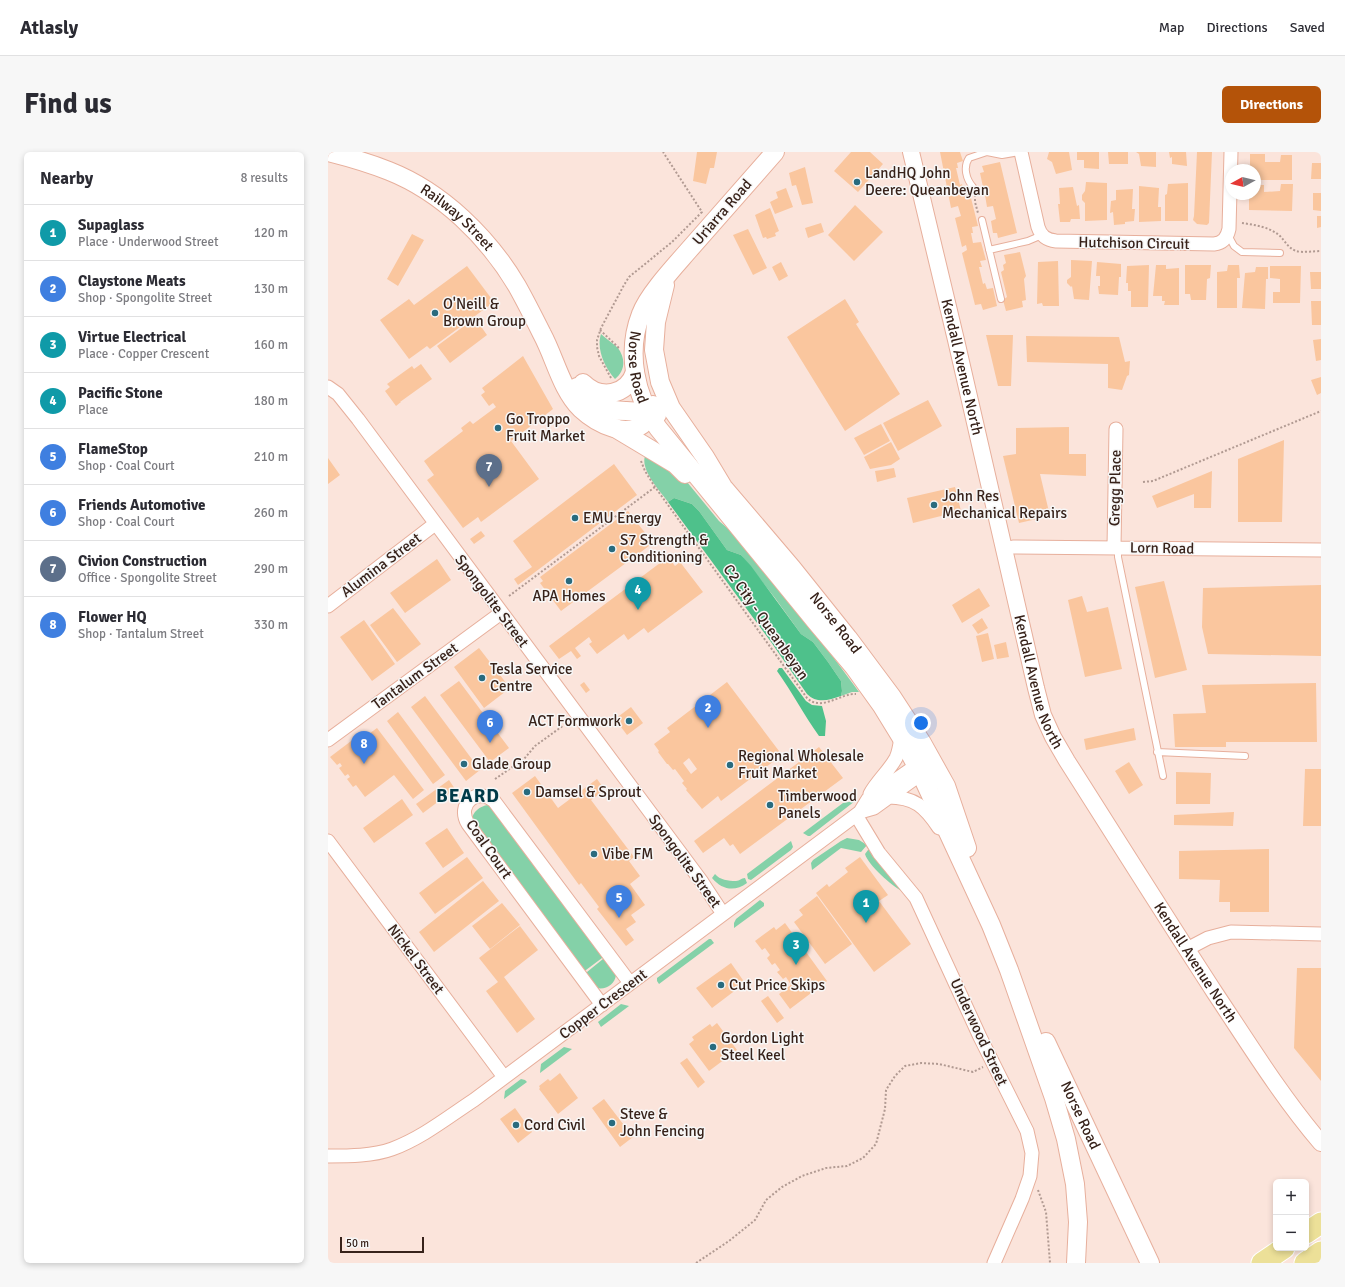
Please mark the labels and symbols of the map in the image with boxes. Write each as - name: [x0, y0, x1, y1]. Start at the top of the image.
- place label: LandHQ John Deere: Queanbeyan: [865, 164, 989, 199]
- north arrow: [1225, 164, 1261, 200]
- street label: Uriarra Road: [688, 175, 756, 249]
- marker: LandHQ John Deere: Queanbeyan: [852, 177, 862, 187]
- street label: Railway Street: [417, 180, 498, 254]
- street label: Hutchison Circuit: [1078, 233, 1190, 253]
- place label: O'Neill & Brown Group: [443, 295, 526, 330]
- street label: Kendall Avenue North: [937, 297, 987, 437]
- marker: O'Neill & Brown Group: [430, 308, 440, 318]
- street label: Norse Road: [625, 330, 652, 406]
- place label: Go Troppo Fruit Market: [506, 410, 585, 445]
- marker: Go Troppo Fruit Market: [493, 423, 503, 433]
- street label: Gregg Place: [1105, 450, 1125, 526]
- pin: 7: [476, 454, 502, 487]
- place label: John Res Mechanical Repairs: [942, 487, 1068, 522]
- marker: John Res Mechanical Repairs: [929, 500, 939, 510]
- place label: EMU Energy: [583, 509, 661, 527]
- marker: EMU Energy: [570, 513, 580, 523]
- street label: Alumina Street: [337, 529, 425, 601]
- place label: S7 Strength & Conditioning: [620, 531, 709, 566]
- street label: Lorn Road: [1130, 538, 1194, 558]
- marker: S7 Strength & Conditioning: [607, 544, 617, 554]
- street label: Spongolite Street: [451, 551, 533, 651]
- street label: C2 City - Queanbeyan: [719, 561, 813, 683]
- marker: APA Homes: [564, 576, 574, 586]
- pin: 4: [625, 577, 651, 610]
- place label: APA Homes: [532, 587, 606, 605]
- street label: Norse Road: [806, 589, 865, 657]
- street label: Kendall Avenue North: [1010, 613, 1067, 752]
- street label: Tantalum Street: [369, 639, 461, 713]
- place label: Tesla Service Centre: [490, 660, 573, 695]
- marker: Tesla Service Centre: [477, 673, 487, 683]
- pin: 2: [695, 695, 721, 728]
- pin: 6: [477, 710, 503, 743]
- place label: ACT Formwork: [528, 712, 621, 730]
- your location: [911, 713, 931, 733]
- marker: ACT Formwork: [624, 716, 634, 726]
- pin: 8: [351, 731, 377, 764]
- place label: Regional Wholesale Fruit Market: [738, 747, 864, 782]
- place label: Glade Group: [472, 755, 551, 773]
- marker: Glade Group: [459, 759, 469, 769]
- marker: Regional Wholesale Fruit Market: [725, 760, 735, 770]
- place label: Damsel & Sprout: [535, 783, 641, 801]
- district label: BEARD: [436, 784, 500, 808]
- marker: Damsel & Sprout: [522, 787, 532, 797]
- place label: Timberwood Panels: [778, 787, 857, 822]
- marker: Timberwood Panels: [765, 800, 775, 810]
- street label: Spongolite Street: [645, 811, 725, 911]
- street label: Coal Court: [462, 816, 516, 882]
- place label: Vibe FM: [602, 845, 653, 863]
- marker: Vibe FM: [589, 849, 599, 859]
- pin: 5: [606, 885, 632, 918]
- pin: 1: [853, 890, 879, 923]
- street label: Kendall Avenue North: [1150, 899, 1241, 1026]
- street label: Nickel Street: [384, 920, 448, 998]
- pin: 3: [783, 932, 809, 965]
- street label: Copper Crescent: [556, 965, 650, 1043]
- place label: Cut Price Skips: [729, 976, 825, 994]
- street label: Underwood Street: [946, 976, 1012, 1088]
- marker: Cut Price Skips: [716, 980, 726, 990]
- place label: Gordon Light Steel Keel: [721, 1029, 804, 1064]
- marker: Gordon Light Steel Keel: [708, 1042, 718, 1052]
- street label: Norse Road: [1057, 1078, 1104, 1152]
- place label: Steve & John Fencing: [620, 1105, 705, 1140]
- place label: Cord Civil: [524, 1116, 585, 1134]
- marker: Steve & John Fencing: [607, 1118, 617, 1128]
- marker: Cord Civil: [511, 1120, 521, 1130]
- scale bar: [340, 1235, 424, 1254]

